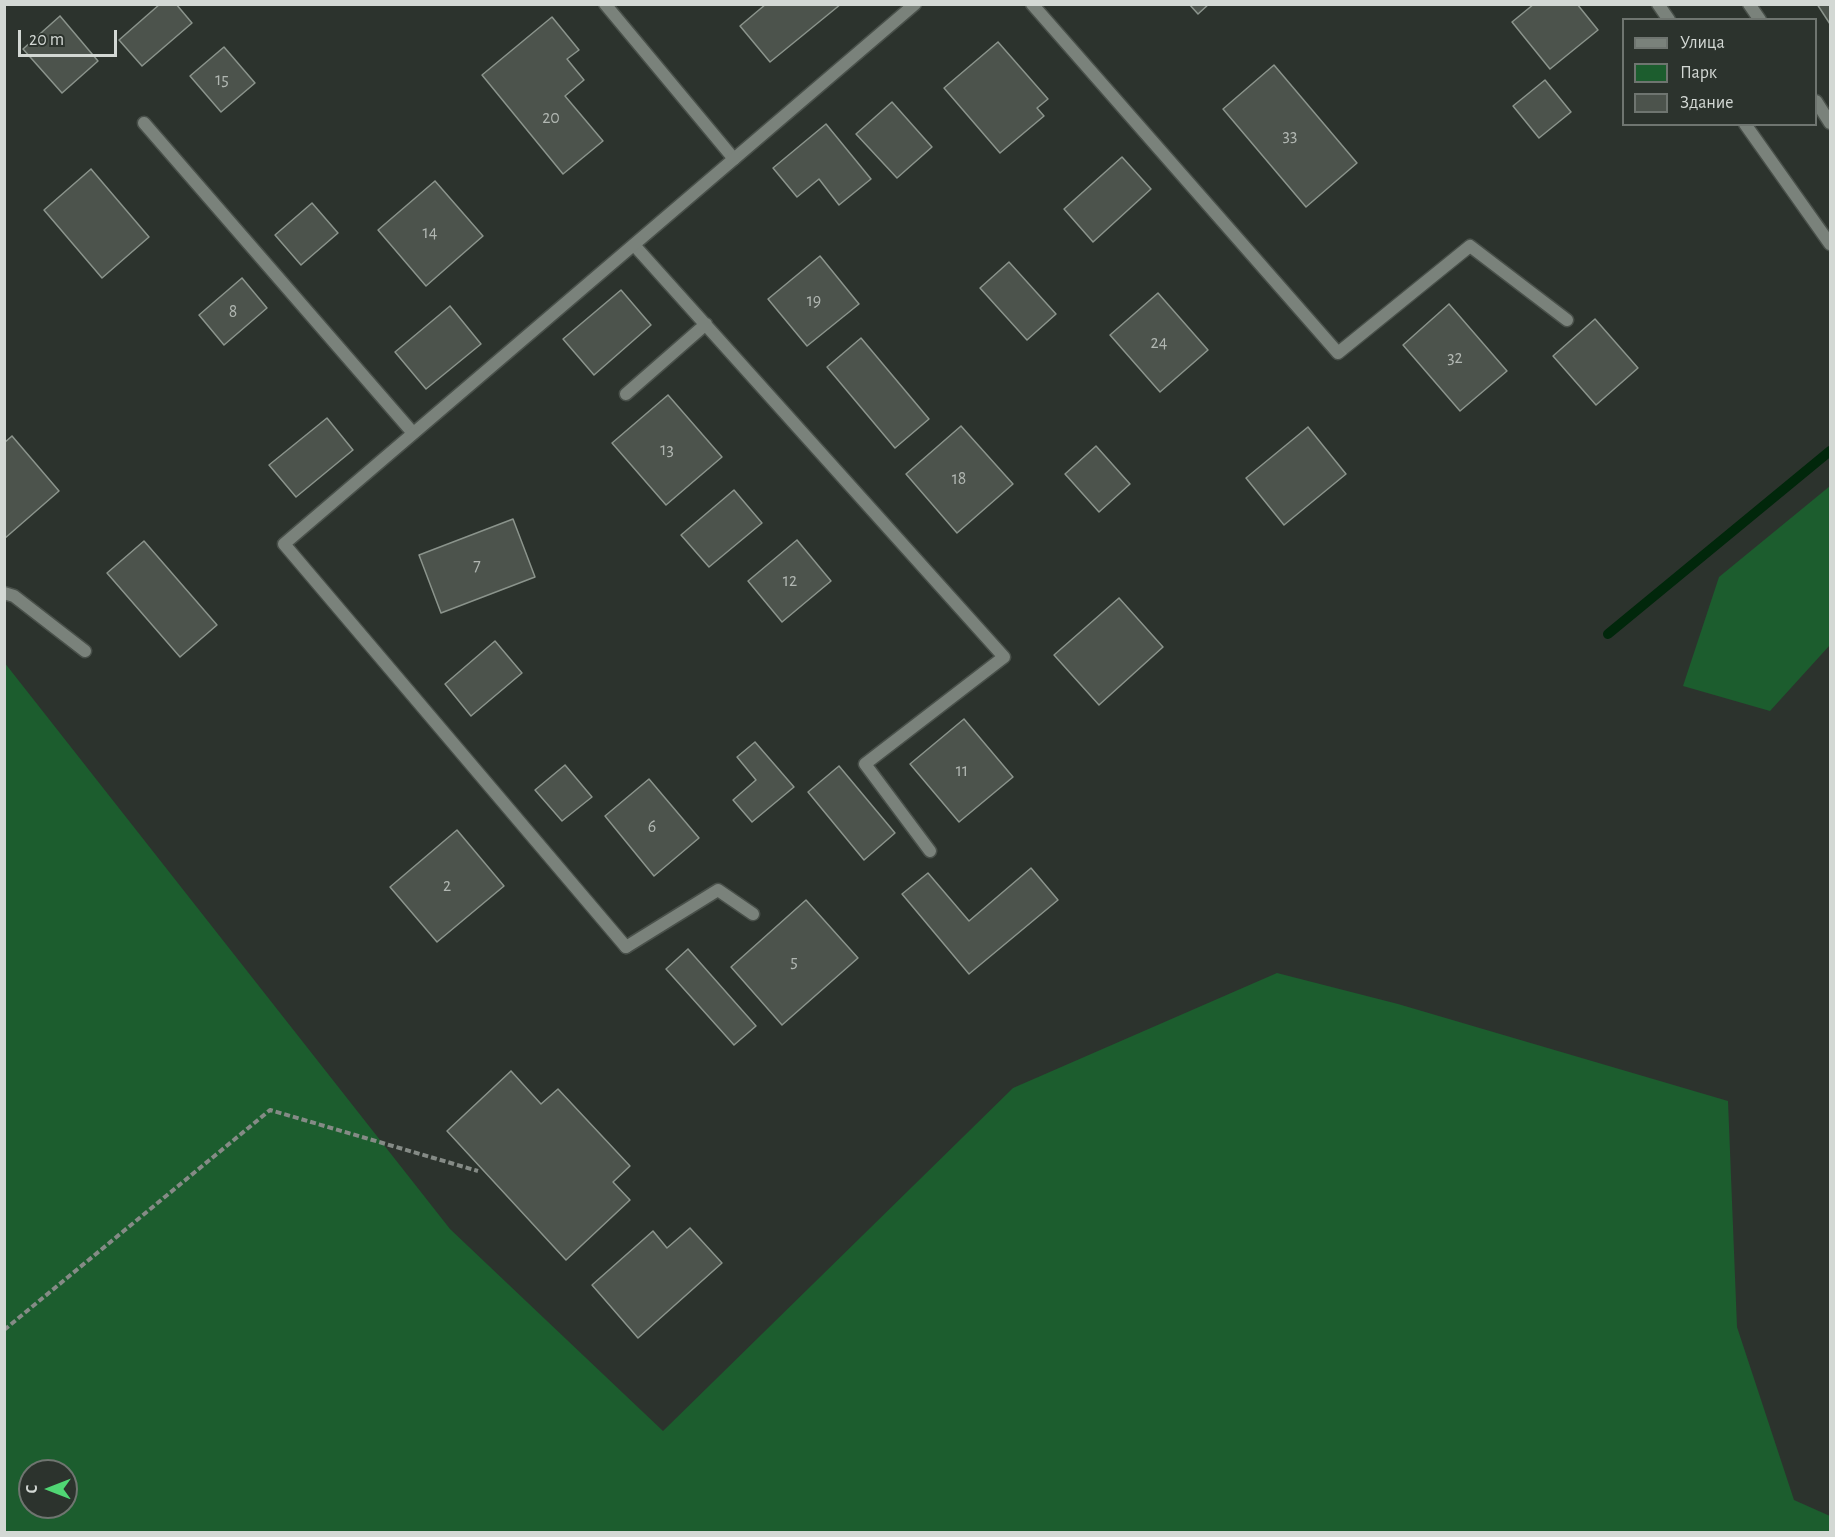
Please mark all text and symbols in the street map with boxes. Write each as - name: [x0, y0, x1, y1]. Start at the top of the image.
- scale bar: [21, 18, 120, 56]
- legend: [1622, 18, 1817, 126]
- text: 20 m: [29, 31, 64, 49]
- text: Улица: [1680, 34, 1725, 52]
- text: Парк: [1680, 64, 1717, 82]
- house number: 15: [215, 69, 229, 91]
- text: Здание: [1680, 94, 1734, 112]
- house number: 20: [542, 107, 560, 129]
- house number: 33: [1283, 125, 1297, 147]
- house number: 14: [423, 222, 437, 244]
- house number: 19: [807, 290, 821, 312]
- house number: 8: [229, 301, 237, 323]
- house number: 24: [1151, 332, 1167, 354]
- house number: 32: [1447, 347, 1463, 369]
- house number: 13: [660, 439, 674, 461]
- house number: 18: [952, 468, 966, 490]
- house number: 7: [473, 555, 481, 577]
- house number: 12: [783, 570, 797, 592]
- house number: 11: [956, 760, 968, 782]
- house number: 6: [648, 816, 656, 838]
- house number: 2: [443, 875, 451, 897]
- house number: 5: [790, 951, 798, 973]
- north arrow: [18, 1459, 78, 1519]
- text: С: [24, 1485, 40, 1493]

